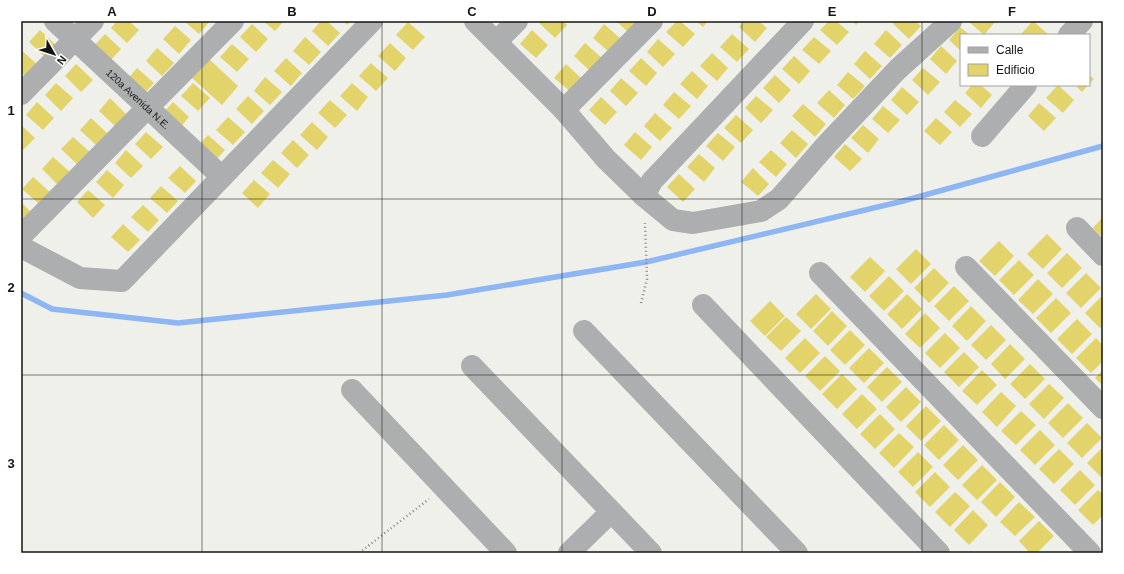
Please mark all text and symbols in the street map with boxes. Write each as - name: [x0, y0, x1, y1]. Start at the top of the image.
- text: A: [107, 4, 117, 19]
- text: B: [287, 4, 297, 19]
- text: C: [467, 4, 477, 19]
- text: D: [647, 4, 657, 19]
- text: E: [828, 4, 837, 19]
- text: F: [1008, 4, 1016, 19]
- north arrow: [34, 34, 74, 74]
- legend: [960, 34, 1090, 86]
- text: Calle: [996, 43, 1024, 57]
- text: N: [55, 53, 69, 67]
- text: Edificio: [996, 63, 1035, 77]
- street label: 120a Avenida N.E.: [104, 67, 172, 131]
- text: 1: [7, 103, 15, 118]
- text: 2: [7, 280, 15, 295]
- text: 3: [7, 456, 15, 471]

